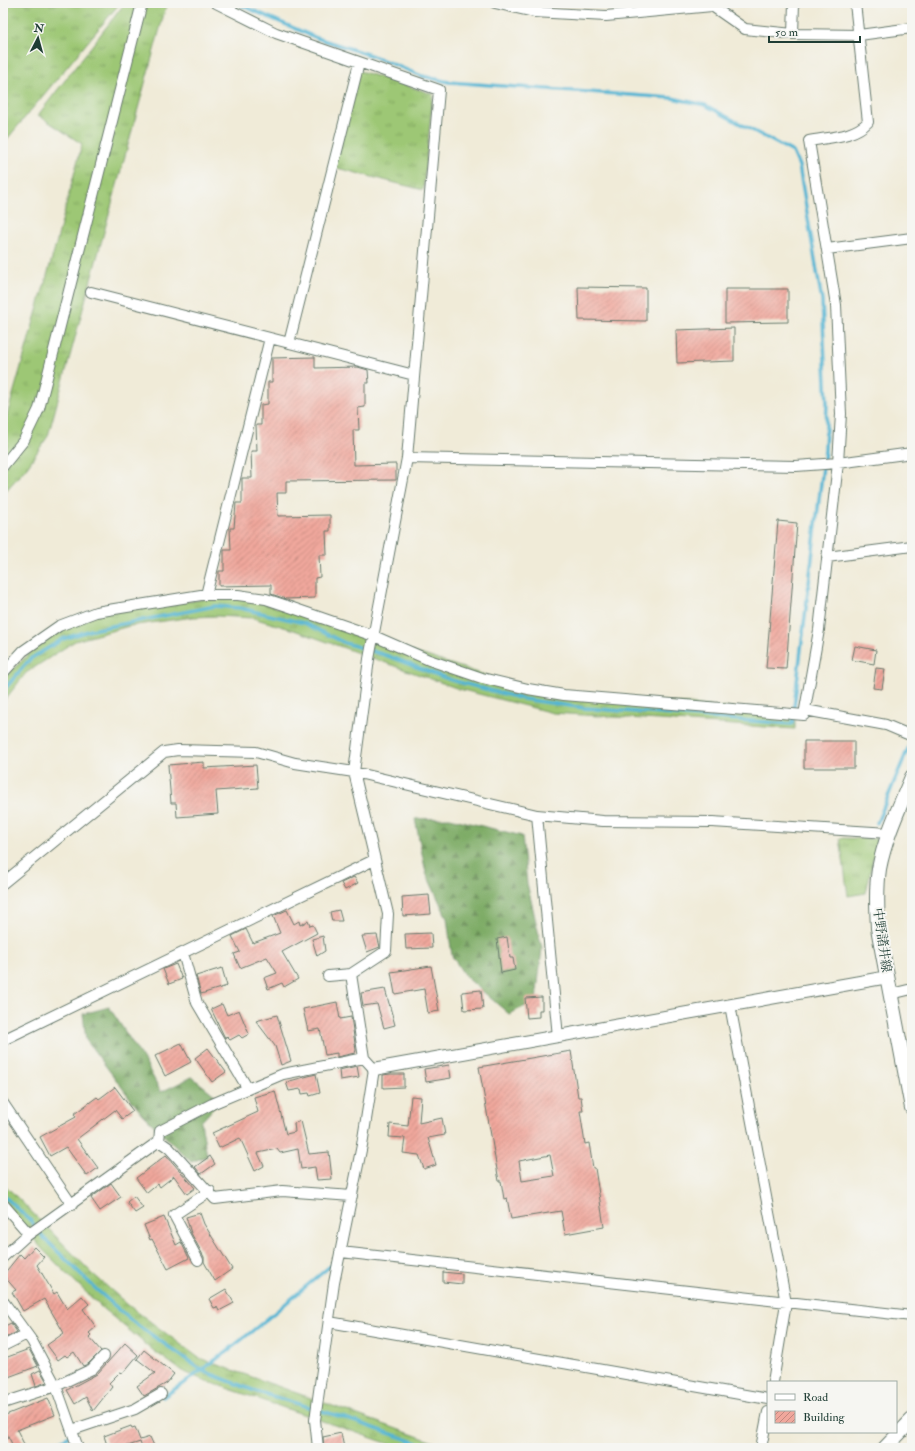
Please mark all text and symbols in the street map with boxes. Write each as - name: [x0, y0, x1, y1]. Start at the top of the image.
- north arrow: [18, 18, 58, 58]
- scale bar: [769, 18, 860, 44]
- text: N: [32, 21, 46, 36]
- text: 50 m: [775, 25, 799, 40]
- street label: 中野諸井線: [870, 907, 894, 973]
- legend: [767, 1381, 897, 1433]
- text: Road: [803, 1390, 828, 1405]
- text: Building: [803, 1410, 846, 1425]

